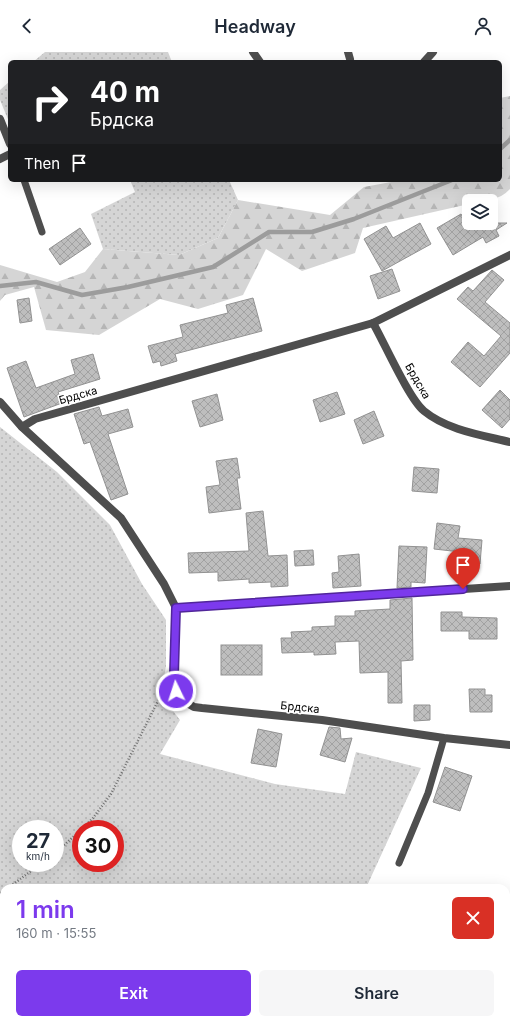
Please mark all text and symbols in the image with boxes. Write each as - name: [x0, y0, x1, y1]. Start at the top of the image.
- icon: back: [16, 15, 38, 37]
- icon: person: [472, 15, 494, 37]
- text: Headway: [214, 16, 296, 37]
- text: 40 m: [90, 75, 160, 109]
- icon: right: [24, 76, 76, 128]
- text: Брдска: [90, 109, 154, 130]
- icon: arrive: [68, 152, 90, 174]
- text: Then: [24, 154, 60, 173]
- map controls: [462, 194, 498, 230]
- button: layers: [462, 194, 498, 230]
- street label: Брдска: [402, 361, 434, 401]
- street label: Брдска: [57, 383, 99, 407]
- pin: [446, 548, 480, 589]
- icon: arrive: [452, 554, 474, 576]
- position arrow: [155, 670, 197, 712]
- street label: Брдска: [280, 698, 320, 716]
- speed limit sign: 30: [72, 820, 124, 872]
- text: 27: [26, 829, 50, 853]
- text: km/h: [26, 850, 50, 862]
- text: 1 min: [16, 895, 75, 924]
- button: close: [452, 897, 494, 939]
- text: 160 m · 15:55: [16, 925, 96, 941]
- button: Exit: [16, 970, 251, 1016]
- button: Share: [259, 970, 494, 1016]

